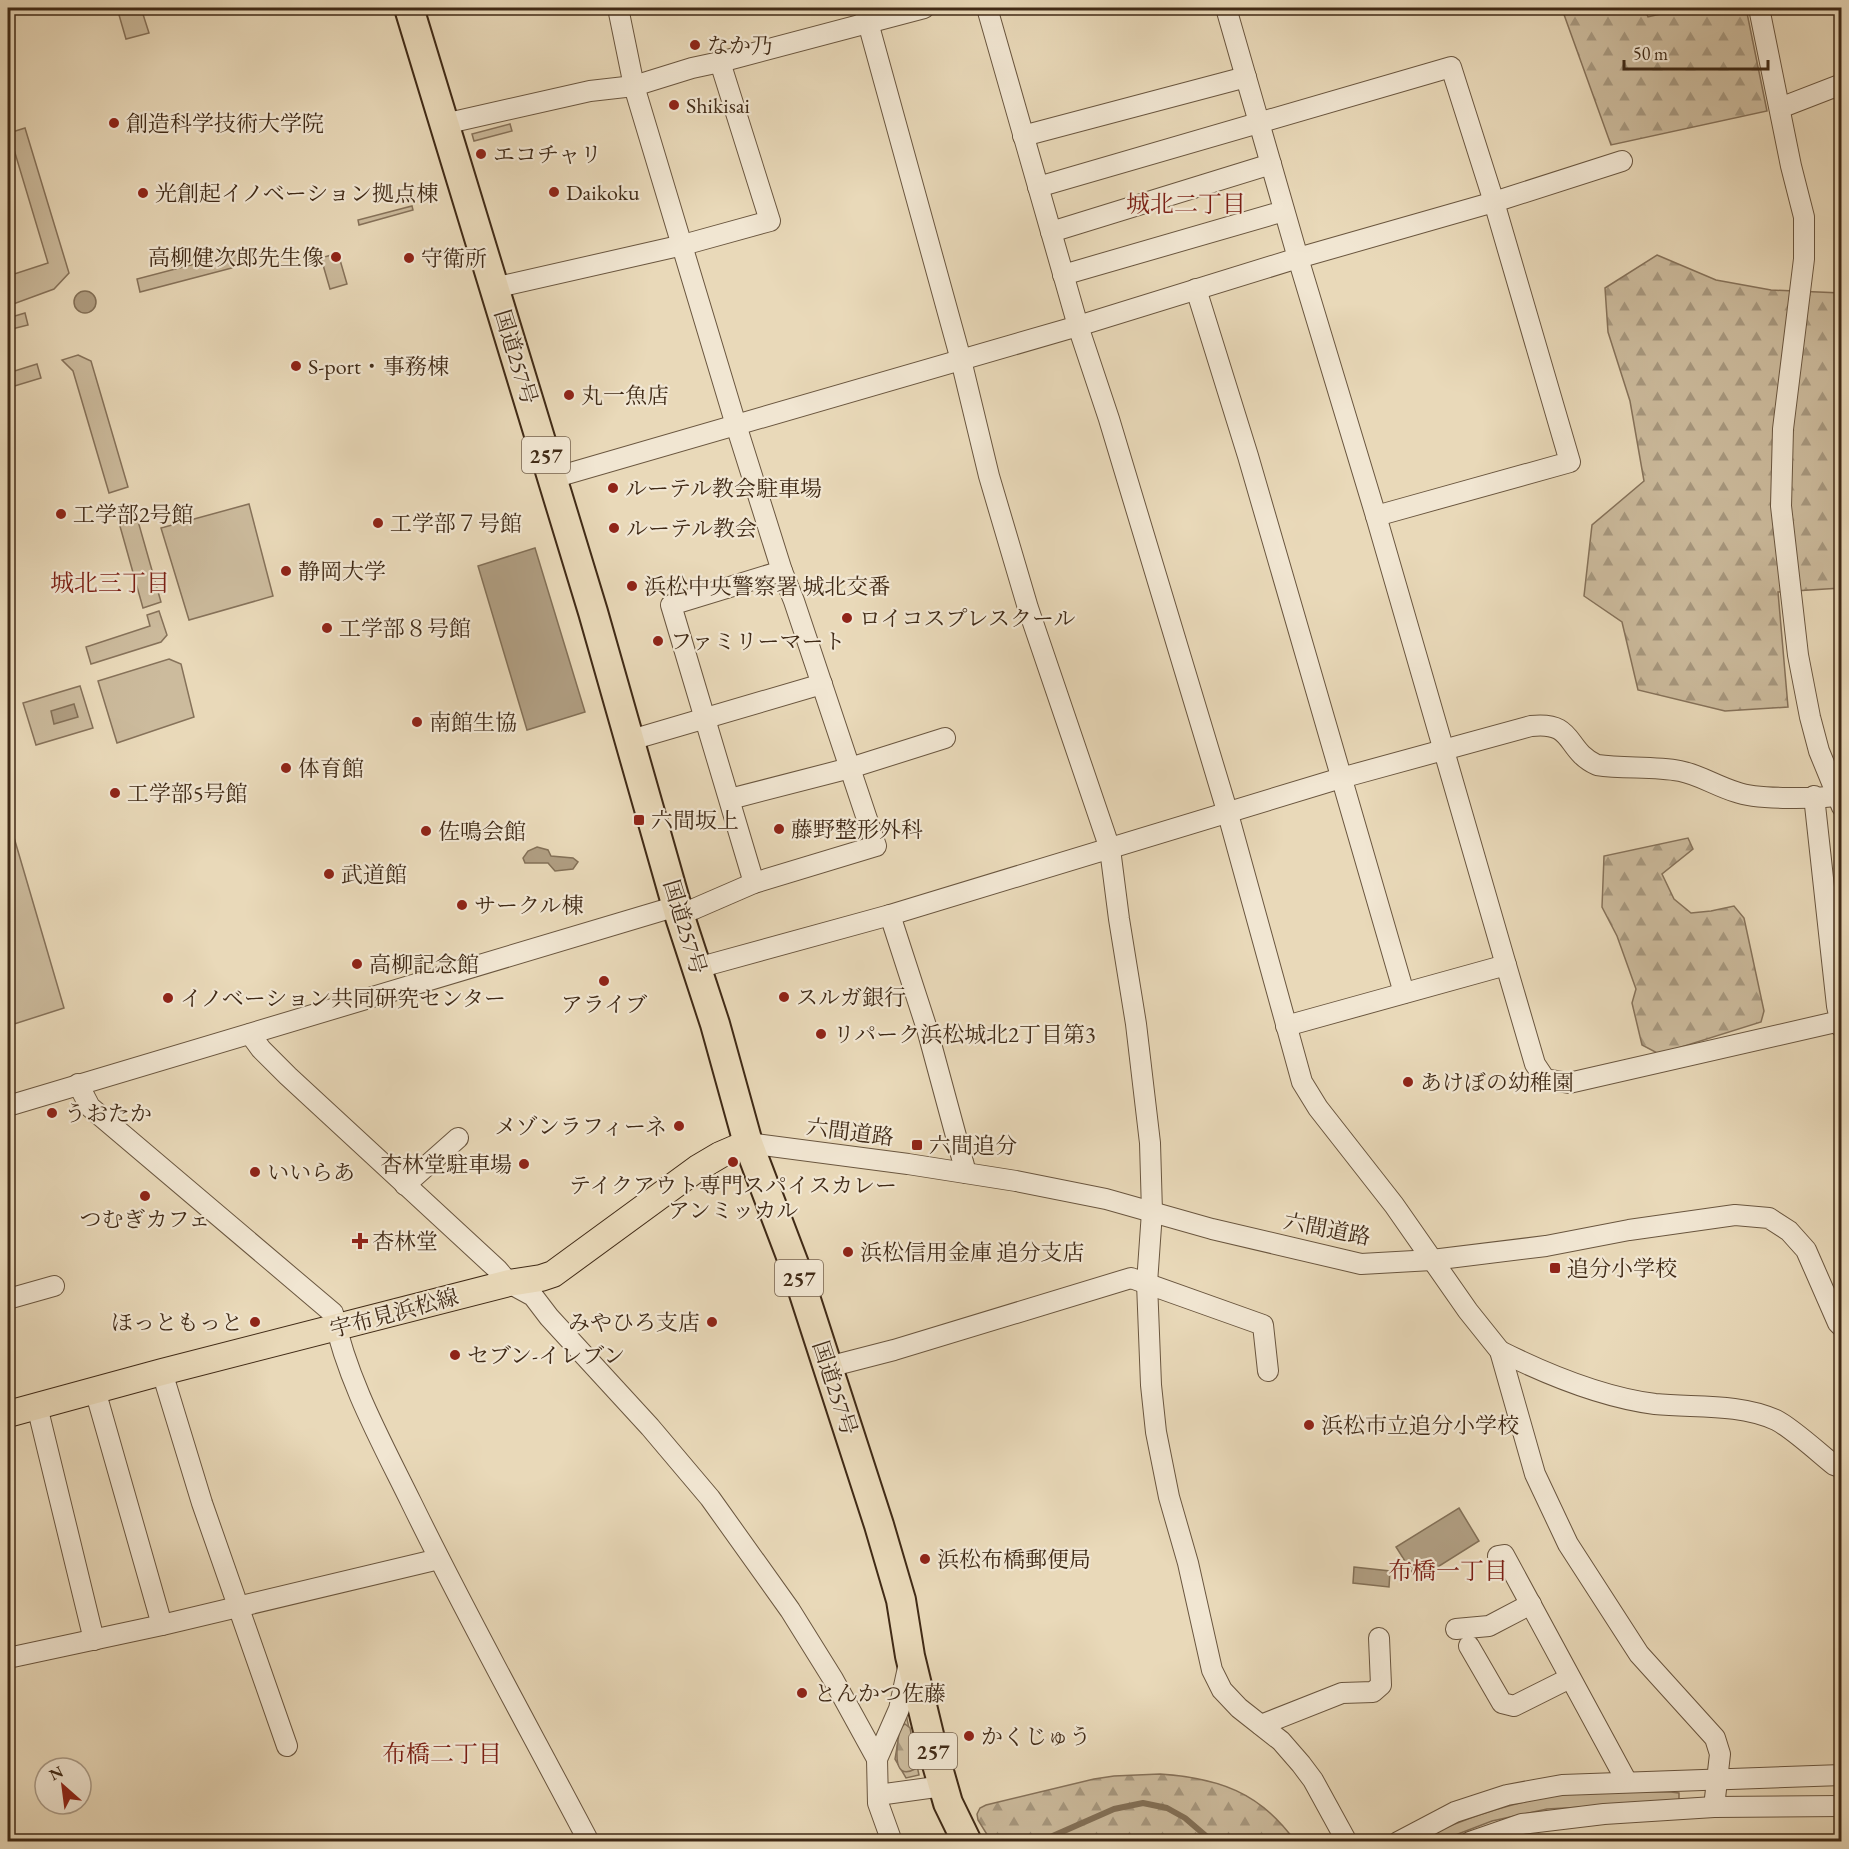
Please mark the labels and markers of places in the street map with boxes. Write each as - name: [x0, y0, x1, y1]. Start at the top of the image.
- place label: なか乃: [707, 31, 773, 60]
- marker: なか乃: [688, 38, 702, 52]
- place label: Shikisai: [686, 91, 750, 120]
- marker: Shikisai: [667, 98, 681, 112]
- place label: 創造科学技術大学院: [126, 109, 324, 138]
- marker: 創造科学技術大学院: [107, 116, 121, 130]
- place label: エコチャリ: [493, 140, 602, 169]
- marker: エコチャリ: [474, 147, 488, 161]
- place label: Daikoku: [566, 178, 640, 207]
- place label: 光創起イノベーション拠点棟: [155, 179, 438, 208]
- marker: Daikoku: [547, 185, 561, 199]
- marker: 光創起イノベーション拠点棟: [136, 186, 150, 200]
- place label: 高柳健次郎先生像: [148, 243, 324, 272]
- place label: 守衛所: [421, 244, 487, 273]
- marker: 高柳健次郎先生像: [329, 250, 343, 264]
- marker: 守衛所: [402, 251, 416, 265]
- place label: S-port・事務棟: [308, 352, 449, 381]
- marker: S-port・事務棟: [289, 359, 303, 373]
- place label: 丸一魚店: [581, 381, 669, 410]
- marker: 丸一魚店: [562, 388, 576, 402]
- place label: ルーテル教会駐車場: [625, 474, 822, 503]
- marker: ルーテル教会駐車場: [606, 481, 620, 495]
- place label: 工学部2号館: [73, 500, 194, 529]
- marker: 工学部2号館: [54, 507, 68, 521]
- place label: 工学部７号館: [390, 509, 522, 538]
- place label: ルーテル教会: [626, 514, 757, 543]
- marker: 工学部７号館: [371, 516, 385, 530]
- marker: ルーテル教会: [607, 521, 621, 535]
- place label: 静岡大学: [298, 557, 386, 586]
- marker: 静岡大学: [279, 564, 293, 578]
- place label: 浜松中央警察署 城北交番: [644, 572, 890, 601]
- marker: 浜松中央警察署 城北交番: [625, 579, 639, 593]
- place label: ロイコスプレスクール: [859, 604, 1075, 633]
- marker: ロイコスプレスクール: [840, 611, 854, 625]
- place label: 工学部８号館: [339, 614, 471, 643]
- marker: 工学部８号館: [320, 621, 334, 635]
- place label: ファミリーマート: [670, 627, 846, 656]
- marker: ファミリーマート: [651, 634, 665, 648]
- place label: 南館生協: [429, 708, 517, 737]
- marker: 南館生協: [410, 715, 424, 729]
- place label: 体育館: [298, 754, 364, 783]
- marker: 体育館: [279, 761, 293, 775]
- place label: 工学部5号館: [127, 779, 248, 808]
- marker: 工学部5号館: [108, 786, 122, 800]
- place label: 六間坂上: [651, 806, 739, 835]
- marker: 六間坂上: [632, 813, 646, 827]
- place label: 藤野整形外科: [791, 815, 923, 844]
- place label: 佐鳴会館: [438, 817, 526, 846]
- marker: 藤野整形外科: [772, 822, 786, 836]
- marker: 佐鳴会館: [419, 824, 433, 838]
- place label: 武道館: [341, 860, 407, 889]
- marker: 武道館: [322, 867, 336, 881]
- place label: サークル棟: [474, 891, 583, 920]
- marker: サークル棟: [455, 898, 469, 912]
- place label: 高柳記念館: [369, 950, 479, 979]
- marker: 高柳記念館: [350, 957, 364, 971]
- marker: アライブ: [597, 974, 611, 988]
- place label: スルガ銀行: [796, 983, 906, 1012]
- place label: イノベーション共同研究センター: [180, 984, 506, 1013]
- place label: アライブ: [561, 990, 647, 1019]
- marker: スルガ銀行: [777, 990, 791, 1004]
- marker: イノベーション共同研究センター: [161, 991, 175, 1005]
- place label: リパーク浜松城北2丁目第3: [833, 1020, 1095, 1049]
- marker: リパーク浜松城北2丁目第3: [814, 1027, 828, 1041]
- place label: あけぼの幼稚園: [1420, 1068, 1574, 1097]
- marker: あけぼの幼稚園: [1401, 1075, 1415, 1089]
- place label: うおたか: [64, 1099, 152, 1128]
- marker: うおたか: [45, 1106, 59, 1120]
- place label: メゾンラフィーネ: [495, 1112, 667, 1141]
- marker: メゾンラフィーネ: [672, 1119, 686, 1133]
- place label: 六間追分: [929, 1131, 1017, 1160]
- marker: 六間追分: [910, 1138, 924, 1152]
- place label: 杏林堂駐車場: [380, 1150, 512, 1179]
- marker: テイクアウト専門スパイスカレー アンミッカル: [726, 1155, 740, 1169]
- marker: 杏林堂駐車場: [517, 1157, 531, 1171]
- place label: いいらあ: [267, 1158, 355, 1187]
- marker: いいらあ: [248, 1165, 262, 1179]
- place label: テイクアウト専門スパイスカレー アンミッカル: [569, 1171, 897, 1225]
- marker: つむぎカフェ: [138, 1189, 152, 1203]
- place label: つむぎカフェ: [80, 1205, 210, 1234]
- place label: 杏林堂: [372, 1227, 438, 1256]
- marker: 杏林堂: [353, 1234, 367, 1248]
- place label: 浜松信用金庫 追分支店: [860, 1238, 1084, 1267]
- marker: 浜松信用金庫 追分支店: [841, 1245, 855, 1259]
- place label: 追分小学校: [1567, 1254, 1677, 1283]
- marker: 追分小学校: [1548, 1261, 1562, 1275]
- place label: ほっともっと: [111, 1308, 243, 1337]
- place label: みやひろ支店: [568, 1308, 700, 1337]
- marker: ほっともっと: [248, 1315, 262, 1329]
- marker: みやひろ支店: [705, 1315, 719, 1329]
- place label: セブン-イレブン: [467, 1341, 625, 1370]
- marker: セブン-イレブン: [448, 1348, 462, 1362]
- place label: 浜松市立追分小学校: [1321, 1411, 1519, 1440]
- marker: 浜松市立追分小学校: [1302, 1418, 1316, 1432]
- place label: 浜松布橋郵便局: [937, 1545, 1091, 1574]
- marker: 浜松布橋郵便局: [918, 1552, 932, 1566]
- place label: とんかつ佐藤: [814, 1679, 946, 1708]
- marker: とんかつ佐藤: [795, 1686, 809, 1700]
- place label: かくじゅう: [981, 1722, 1091, 1751]
- marker: かくじゅう: [962, 1729, 976, 1743]

